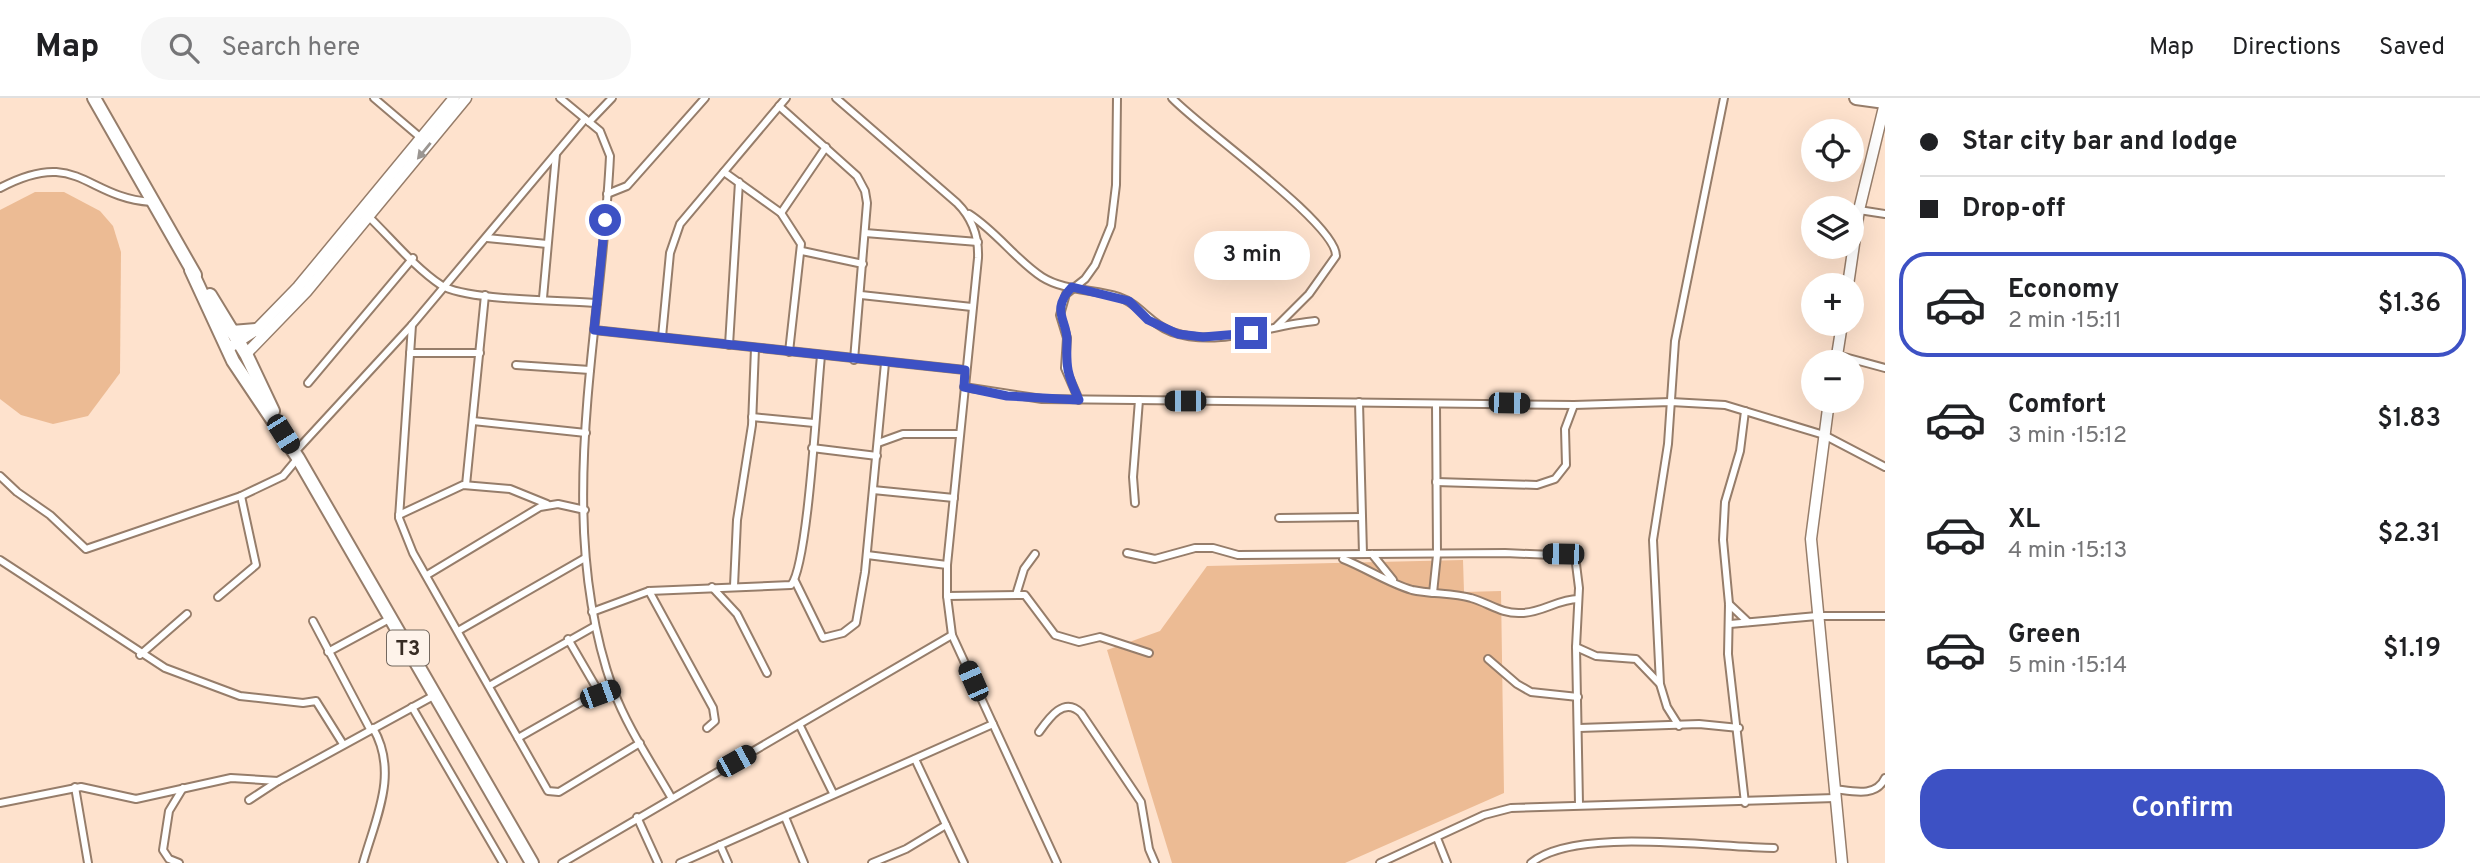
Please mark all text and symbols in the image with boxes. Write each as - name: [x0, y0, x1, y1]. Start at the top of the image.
- search box: [141, 17, 631, 80]
- text: Map: [35, 27, 99, 69]
- icon: search: [165, 29, 203, 67]
- text: Search here: [221, 32, 360, 65]
- text: Map: [2149, 33, 2194, 63]
- text: Directions: [2232, 33, 2341, 63]
- text: Saved: [2379, 33, 2445, 63]
- map controls: [1801, 119, 1864, 413]
- button: locate: [1801, 119, 1864, 182]
- text: Star city bar and lodge: [1962, 126, 2238, 159]
- one-way arrow: [416, 142, 431, 160]
- text: Drop-off: [1962, 193, 2065, 226]
- button: layers: [1801, 196, 1864, 259]
- route start: [589, 204, 621, 236]
- callout: 3 min: [1193, 232, 1309, 280]
- text: 3 min: [1222, 241, 1282, 270]
- button: +: [1801, 273, 1864, 336]
- icon: car: [1924, 273, 1987, 336]
- text: Economy: [2008, 274, 2119, 307]
- text: $1.36: [2378, 288, 2441, 321]
- text: 2 min · 15:11: [2008, 307, 2122, 336]
- route end: [1235, 317, 1267, 349]
- button: −: [1801, 350, 1864, 413]
- icon: car: [1924, 388, 1987, 451]
- text: Comfort: [2008, 389, 2106, 422]
- car: [1165, 391, 1207, 412]
- car: [1488, 392, 1531, 414]
- text: $1.83: [2377, 403, 2441, 436]
- car: [263, 411, 304, 457]
- text: 3 min · 15:12: [2008, 422, 2127, 451]
- icon: car: [1924, 503, 1987, 566]
- text: XL: [2008, 504, 2040, 537]
- text: $2.31: [2378, 518, 2441, 551]
- text: 4 min · 15:13: [2008, 537, 2127, 566]
- car: [1542, 543, 1585, 565]
- icon: car: [1924, 618, 1987, 681]
- text: Green: [2008, 619, 2081, 652]
- road number: T3: [387, 630, 429, 666]
- text: $1.19: [2383, 633, 2441, 666]
- text: 5 min · 15:14: [2008, 652, 2127, 681]
- car: [955, 658, 992, 704]
- car: [577, 677, 624, 711]
- car: [713, 742, 760, 780]
- button: Confirm: [1920, 769, 2445, 849]

